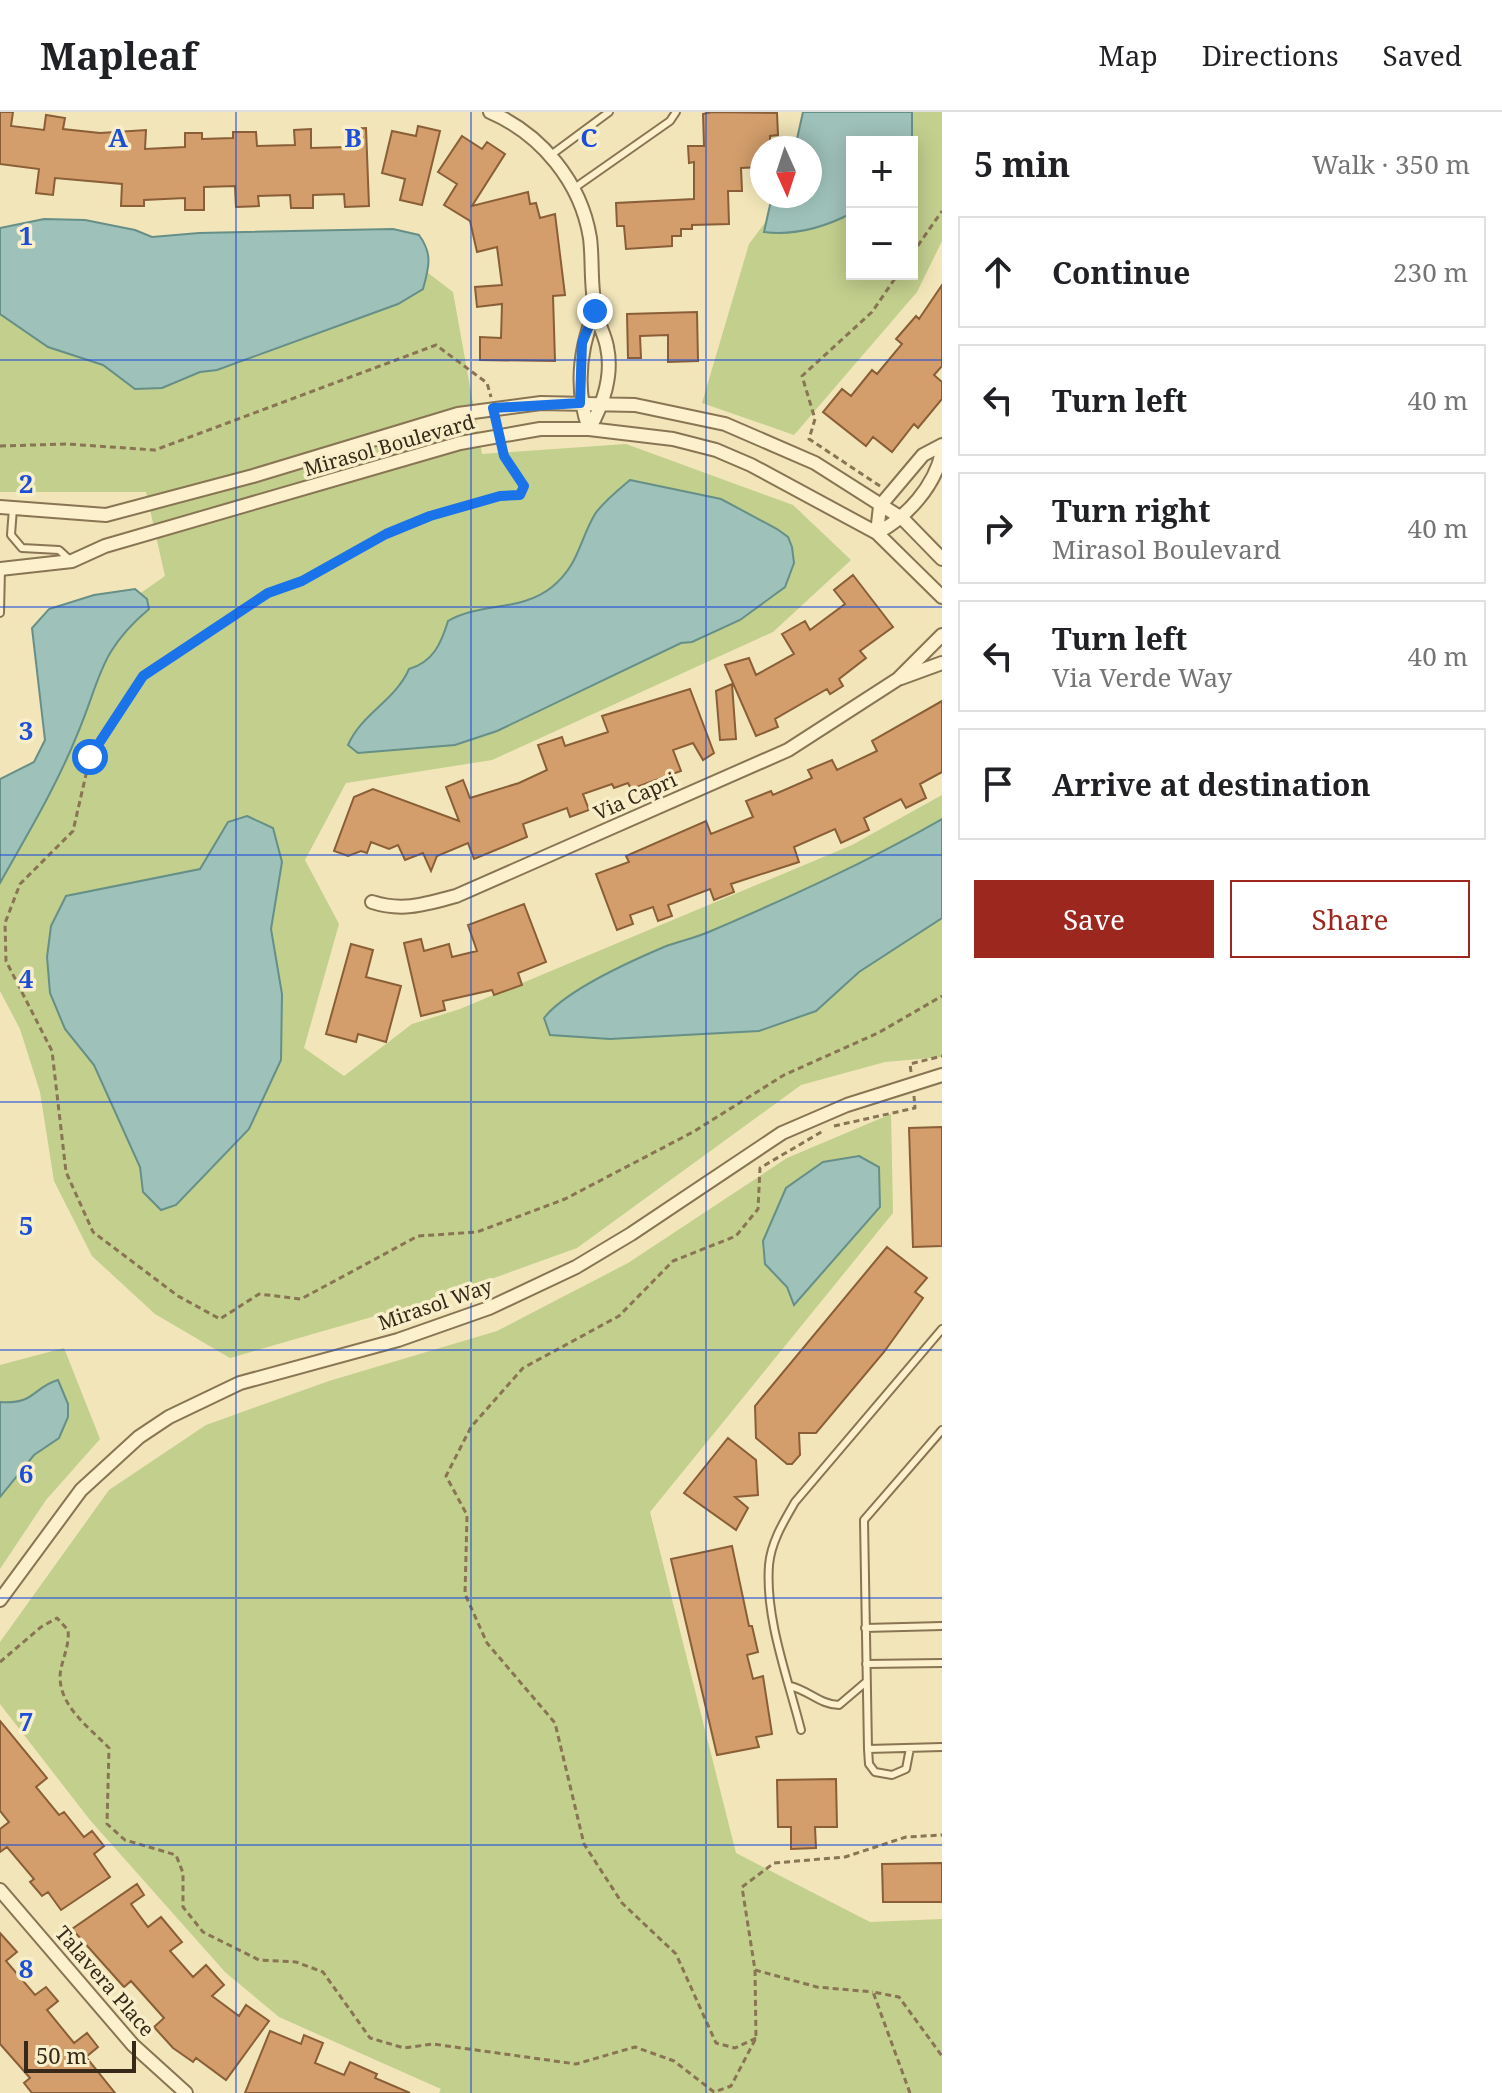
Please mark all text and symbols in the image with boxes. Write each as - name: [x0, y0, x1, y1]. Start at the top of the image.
- text: Mapleaf: [40, 29, 197, 81]
- text: Map: [1098, 36, 1158, 74]
- text: Directions: [1202, 36, 1339, 74]
- text: Saved: [1383, 36, 1462, 74]
- text: A: [108, 119, 128, 155]
- text: B: [344, 119, 362, 155]
- text: C: [580, 119, 598, 155]
- north arrow: [750, 136, 822, 208]
- map controls: [846, 136, 918, 280]
- button: +: [846, 136, 918, 208]
- text: 5 min: [974, 141, 1070, 187]
- text: Walk · 350 m: [1312, 146, 1470, 182]
- button: −: [846, 208, 918, 280]
- text: 1: [19, 217, 33, 253]
- icon: ahead: [976, 250, 1020, 294]
- text: Continue: [1052, 252, 1190, 293]
- text: 230 m: [1393, 254, 1468, 290]
- route end: [577, 293, 613, 329]
- icon: left: [976, 378, 1020, 422]
- text: Turn left: [1052, 380, 1187, 421]
- text: 40 m: [1408, 382, 1468, 418]
- street label: Mirasol Boulevard: [301, 408, 477, 482]
- text: 2: [19, 465, 33, 501]
- text: Turn right: [1052, 490, 1210, 531]
- icon: right: [976, 506, 1020, 550]
- text: 40 m: [1408, 510, 1468, 546]
- text: Mirasol Boulevard: [1052, 531, 1281, 567]
- text: Turn left: [1052, 618, 1187, 659]
- icon: left: [976, 634, 1020, 678]
- text: 40 m: [1408, 638, 1468, 674]
- text: Via Verde Way: [1052, 659, 1232, 695]
- text: 3: [19, 712, 33, 748]
- route start: [72, 739, 108, 775]
- icon: arrive: [976, 762, 1020, 806]
- text: Arrive at destination: [1052, 764, 1371, 805]
- street label: Via Capri: [589, 766, 681, 826]
- button: Save: [974, 880, 1214, 958]
- button: Share: [1230, 880, 1470, 958]
- text: 4: [19, 960, 34, 996]
- text: 5: [19, 1207, 33, 1243]
- street label: Mirasol Way: [374, 1272, 496, 1336]
- text: 6: [19, 1455, 33, 1491]
- text: 7: [19, 1703, 33, 1739]
- street label: Talavera Place: [49, 1920, 161, 2042]
- text: 8: [19, 1950, 33, 1986]
- scale bar: [24, 2037, 136, 2073]
- text: 50 m: [36, 2040, 87, 2070]

